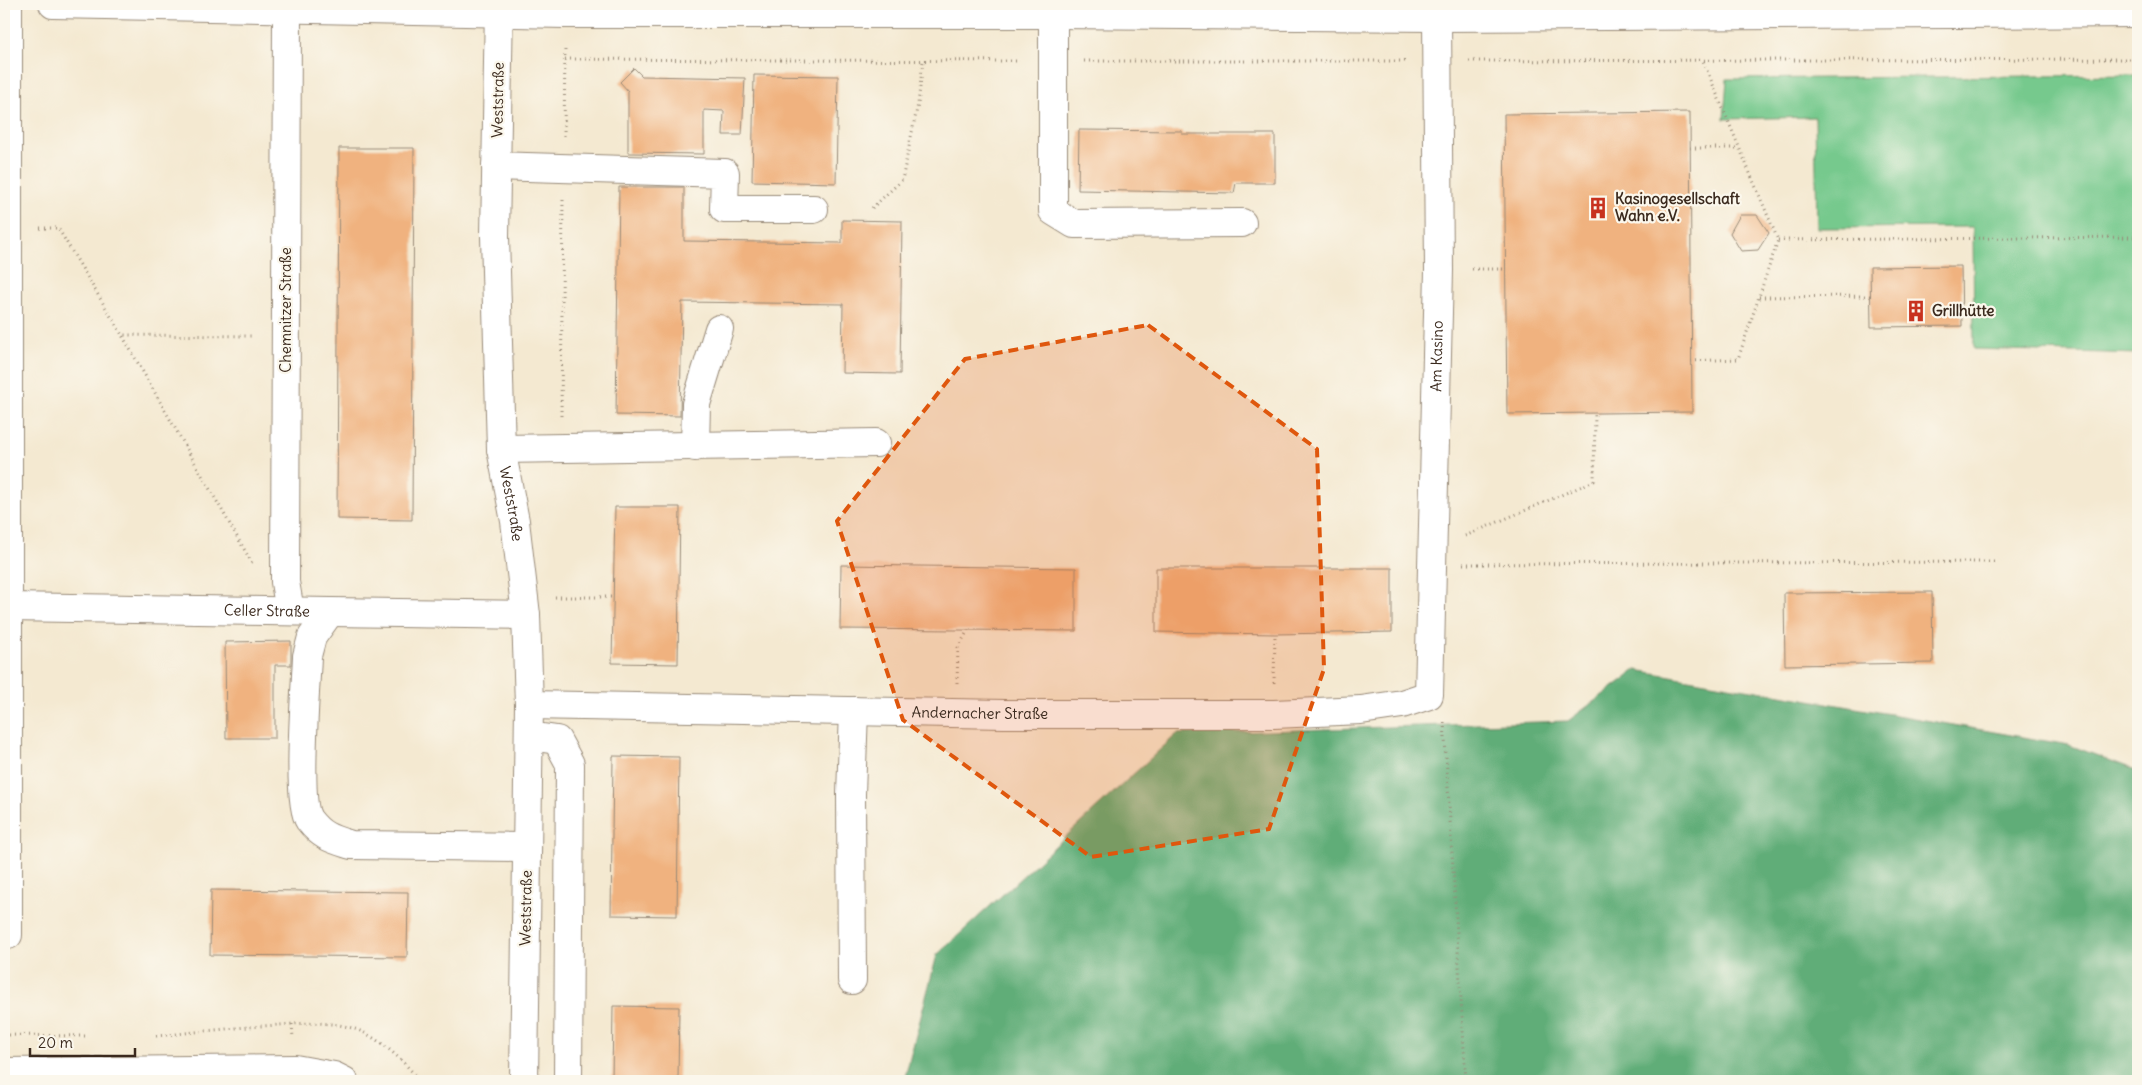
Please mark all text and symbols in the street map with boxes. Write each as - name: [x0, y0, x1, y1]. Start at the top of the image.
- street label: Weststraße: [487, 62, 508, 138]
- place label: Kasinogesellschaft Wahn e.V.: [1615, 189, 1741, 225]
- building icon: Kasinogesellschaft Wahn e.V.: [1585, 195, 1611, 221]
- street label: Chemnitzer Straße: [276, 247, 295, 373]
- building icon: Grillhütte: [1903, 298, 1929, 324]
- place label: Grillhütte: [1932, 301, 1994, 320]
- street label: Am Kasino: [1426, 320, 1447, 392]
- street label: Weststraße: [496, 465, 527, 542]
- street label: Celler Straße: [224, 600, 310, 621]
- street label: Andernacher Straße: [911, 702, 1048, 723]
- street label: Weststraße: [515, 870, 536, 946]
- scale bar: [30, 1025, 135, 1057]
- text: 20 m: [38, 1033, 73, 1052]

